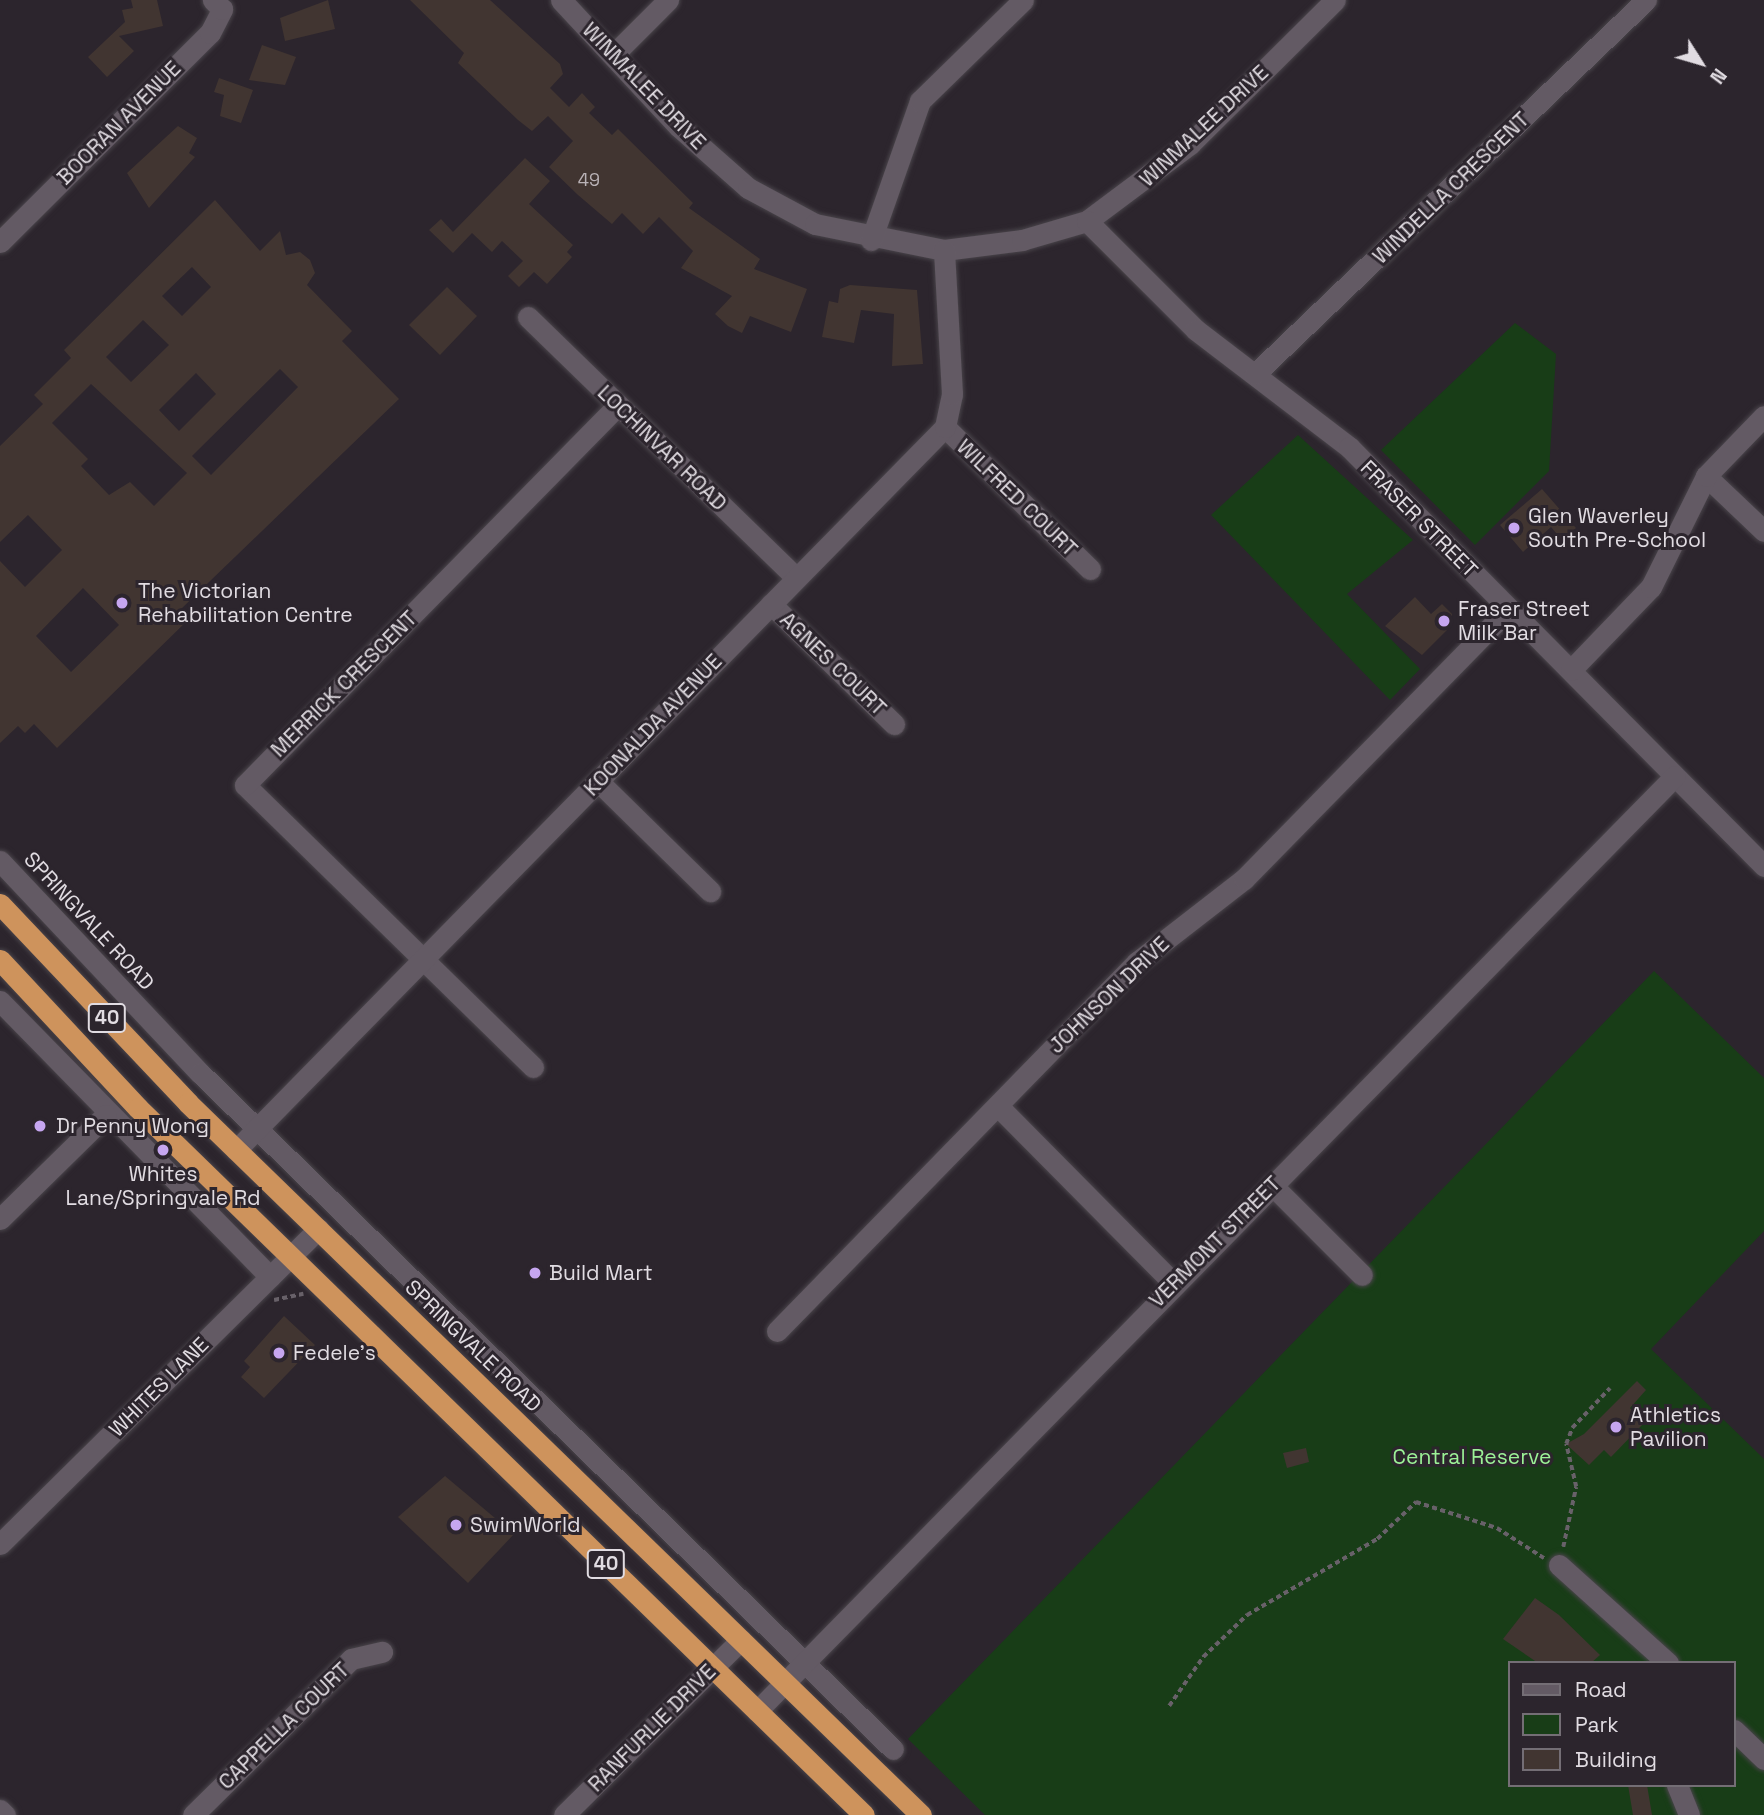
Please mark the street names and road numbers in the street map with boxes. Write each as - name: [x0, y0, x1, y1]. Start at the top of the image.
- street label: WINMALEE DRIVE: [577, 17, 711, 155]
- street label: BOORAN AVENUE: [52, 56, 186, 190]
- street label: WINMALEE DRIVE: [1135, 60, 1273, 192]
- street label: WINDELLA CRESCENT: [1368, 107, 1534, 269]
- street label: LOCHINVAR ROAD: [592, 380, 732, 516]
- street label: WILFRED COURT: [952, 434, 1082, 562]
- street label: FRASER STREET: [1355, 455, 1483, 583]
- street label: MERRICK CRESCENT: [266, 606, 422, 762]
- street label: AGNES COURT: [775, 607, 891, 721]
- street label: KOONALDA AVENUE: [579, 649, 727, 801]
- street label: SPRINGVALE ROAD: [19, 847, 159, 995]
- street label: JOHNSON DRIVE: [1044, 931, 1174, 1059]
- road number: 40: [88, 1002, 126, 1034]
- street label: VERMONT STREET: [1144, 1171, 1286, 1313]
- street label: SPRINGVALE ROAD: [400, 1275, 546, 1417]
- street label: WHITES LANE: [104, 1332, 214, 1442]
- road number: 40: [587, 1548, 625, 1580]
- street label: CAPPELLA COURT: [213, 1657, 355, 1795]
- street label: RANFURLIE DRIVE: [583, 1659, 721, 1797]

